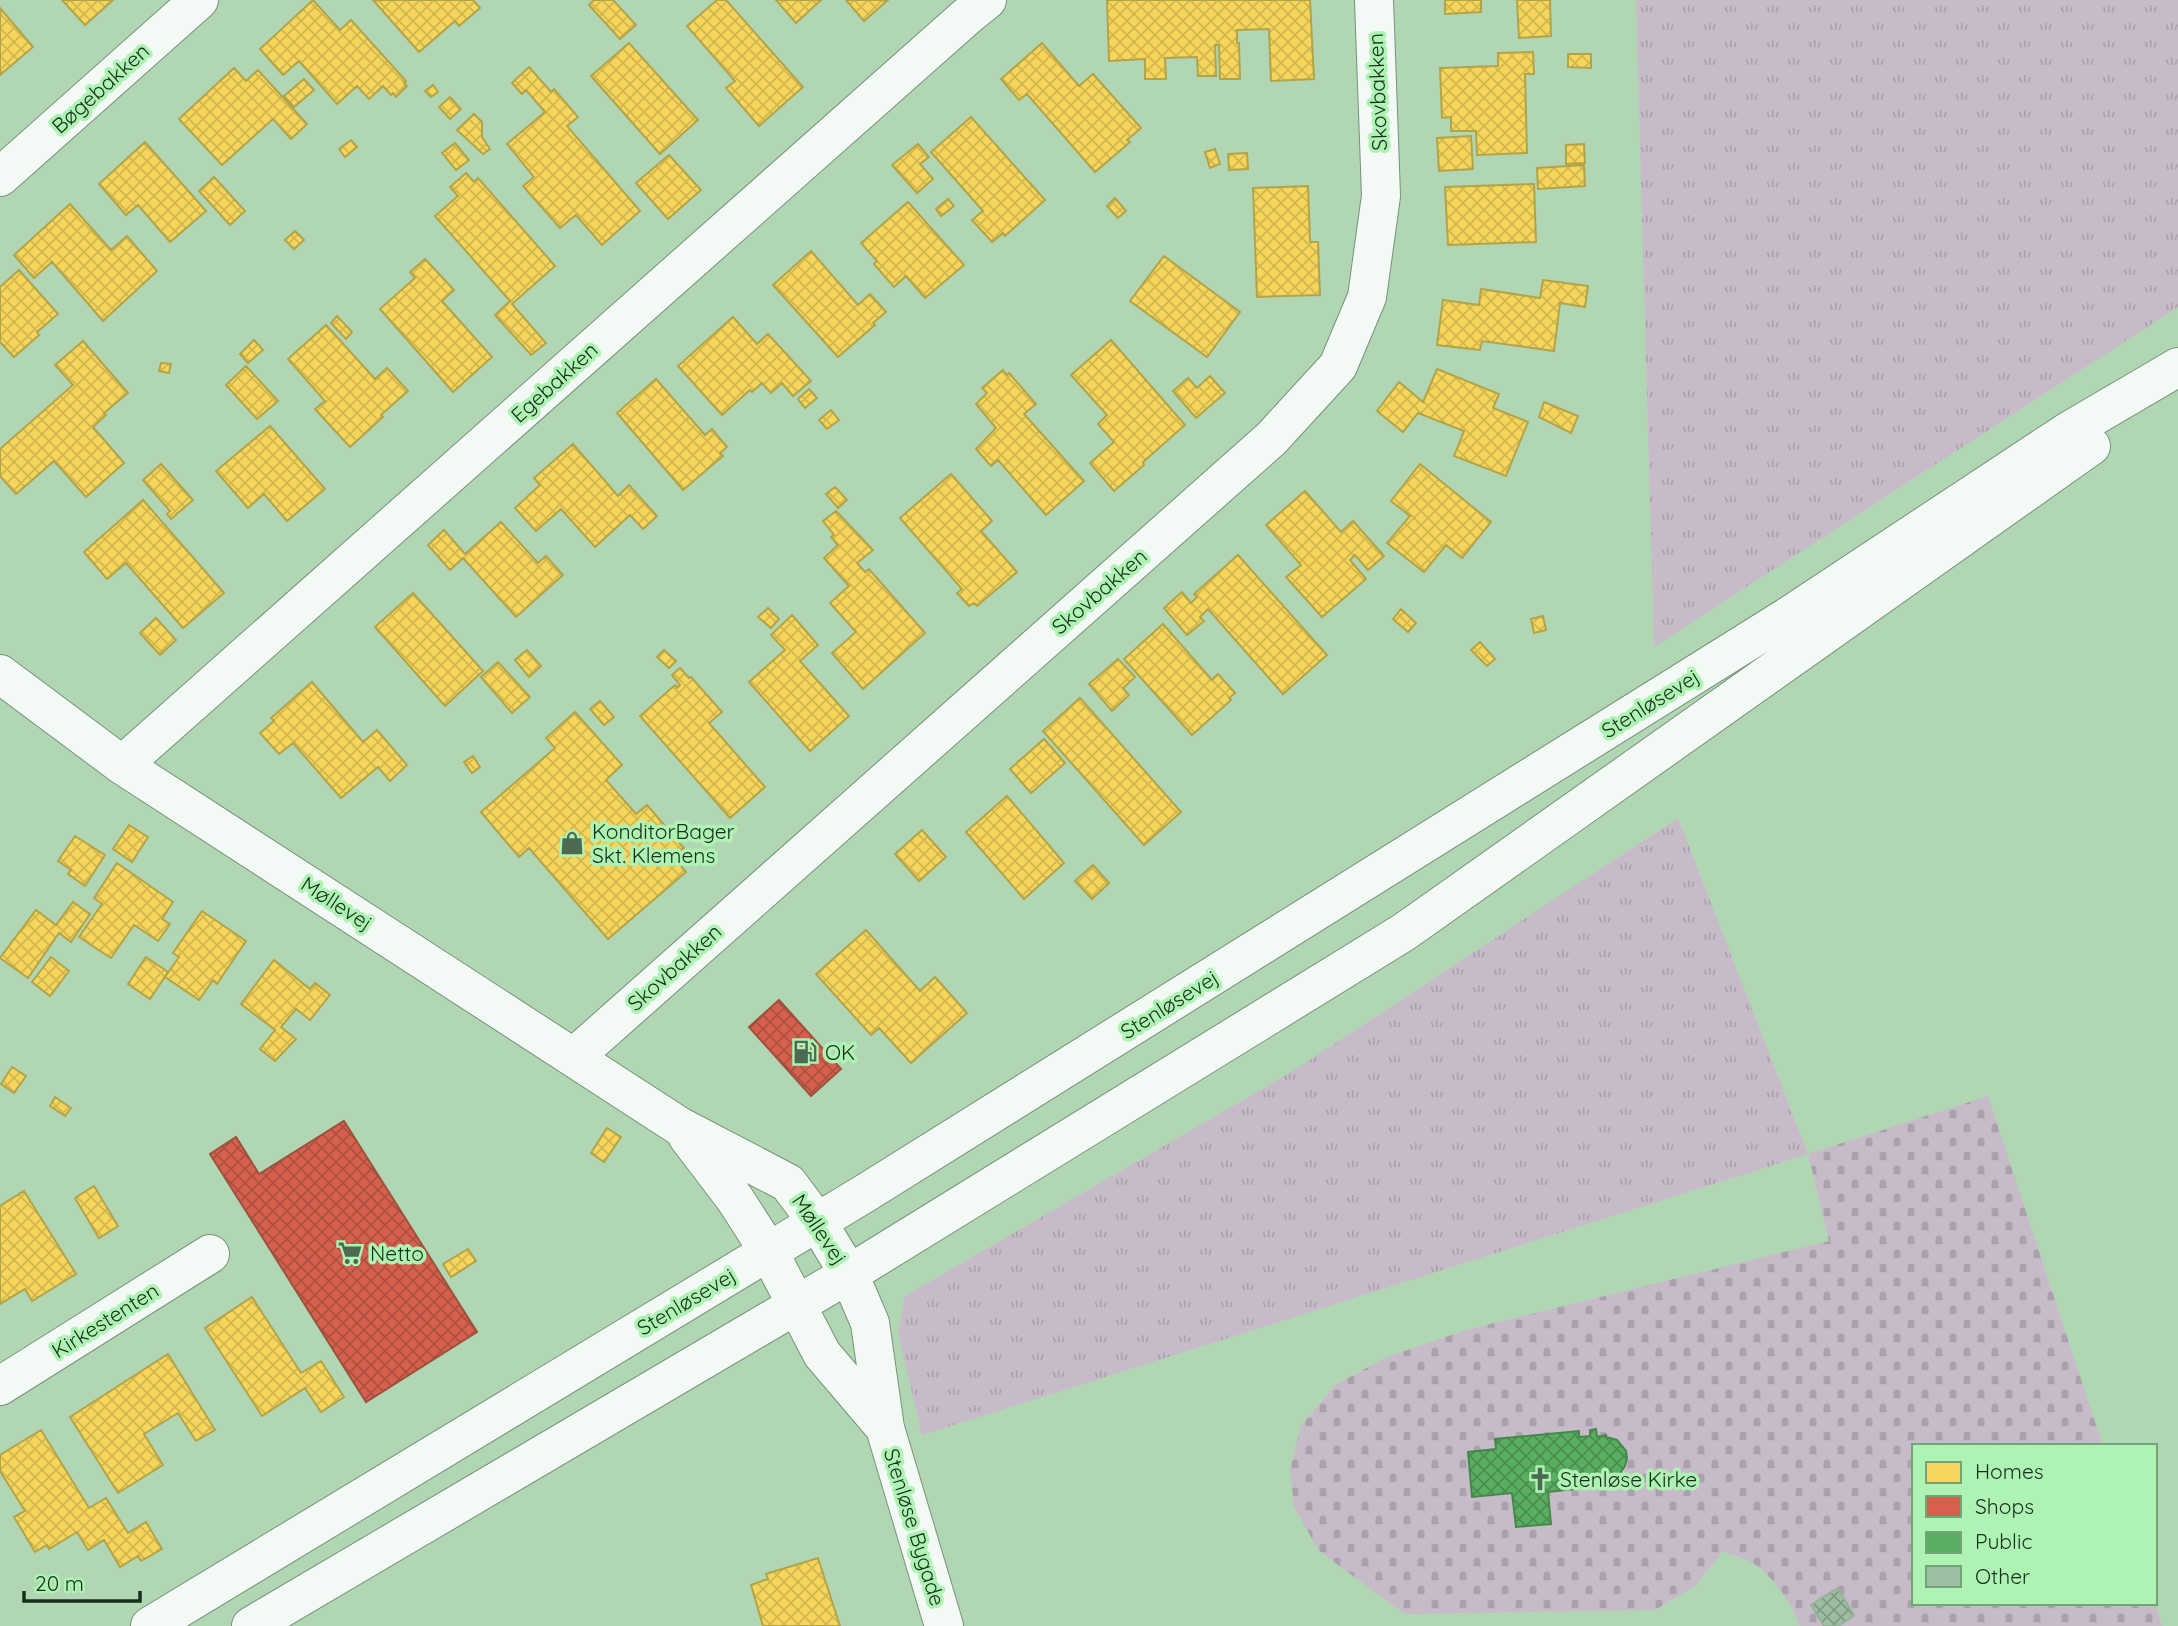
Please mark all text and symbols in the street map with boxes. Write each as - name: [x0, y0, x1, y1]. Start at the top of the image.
- street label: Skovbakken: [1362, 33, 1392, 151]
- street label: Bøgebakken: [46, 37, 154, 139]
- street label: Egebakken: [505, 336, 603, 428]
- street label: Skovbakken: [1046, 543, 1152, 639]
- street label: Stenløsevej: [1596, 663, 1704, 743]
- place label: KonditorBager Skt. Klemens: [592, 818, 735, 868]
- shop icon: KonditorBager Skt. Klemens: [558, 829, 586, 857]
- street label: Møllevej: [296, 870, 378, 936]
- street label: Skovbakken: [622, 918, 726, 1016]
- street label: Stenløsevej: [1115, 964, 1223, 1044]
- fuel station icon: OK: [791, 1038, 819, 1066]
- place label: OK: [825, 1039, 855, 1065]
- street label: Møllevej: [787, 1189, 853, 1269]
- supermarket icon: Netto: [336, 1239, 364, 1267]
- place label: Netto: [370, 1240, 424, 1266]
- street label: Stenløsevej: [632, 1261, 740, 1341]
- street label: Kirkestenten: [47, 1277, 163, 1363]
- legend: [1912, 1444, 2157, 1605]
- street label: Stenløse Bygade: [879, 1445, 951, 1609]
- text: Homes: [1975, 1458, 2044, 1484]
- church icon: Stenløse Kirke: [1526, 1465, 1554, 1493]
- place label: Stenløse Kirke: [1560, 1466, 1697, 1492]
- text: Shops: [1975, 1493, 2034, 1519]
- text: Public: [1975, 1528, 2032, 1554]
- scale bar: [24, 1560, 140, 1604]
- text: Other: [1975, 1563, 2030, 1589]
- text: 20 m: [35, 1570, 84, 1596]

